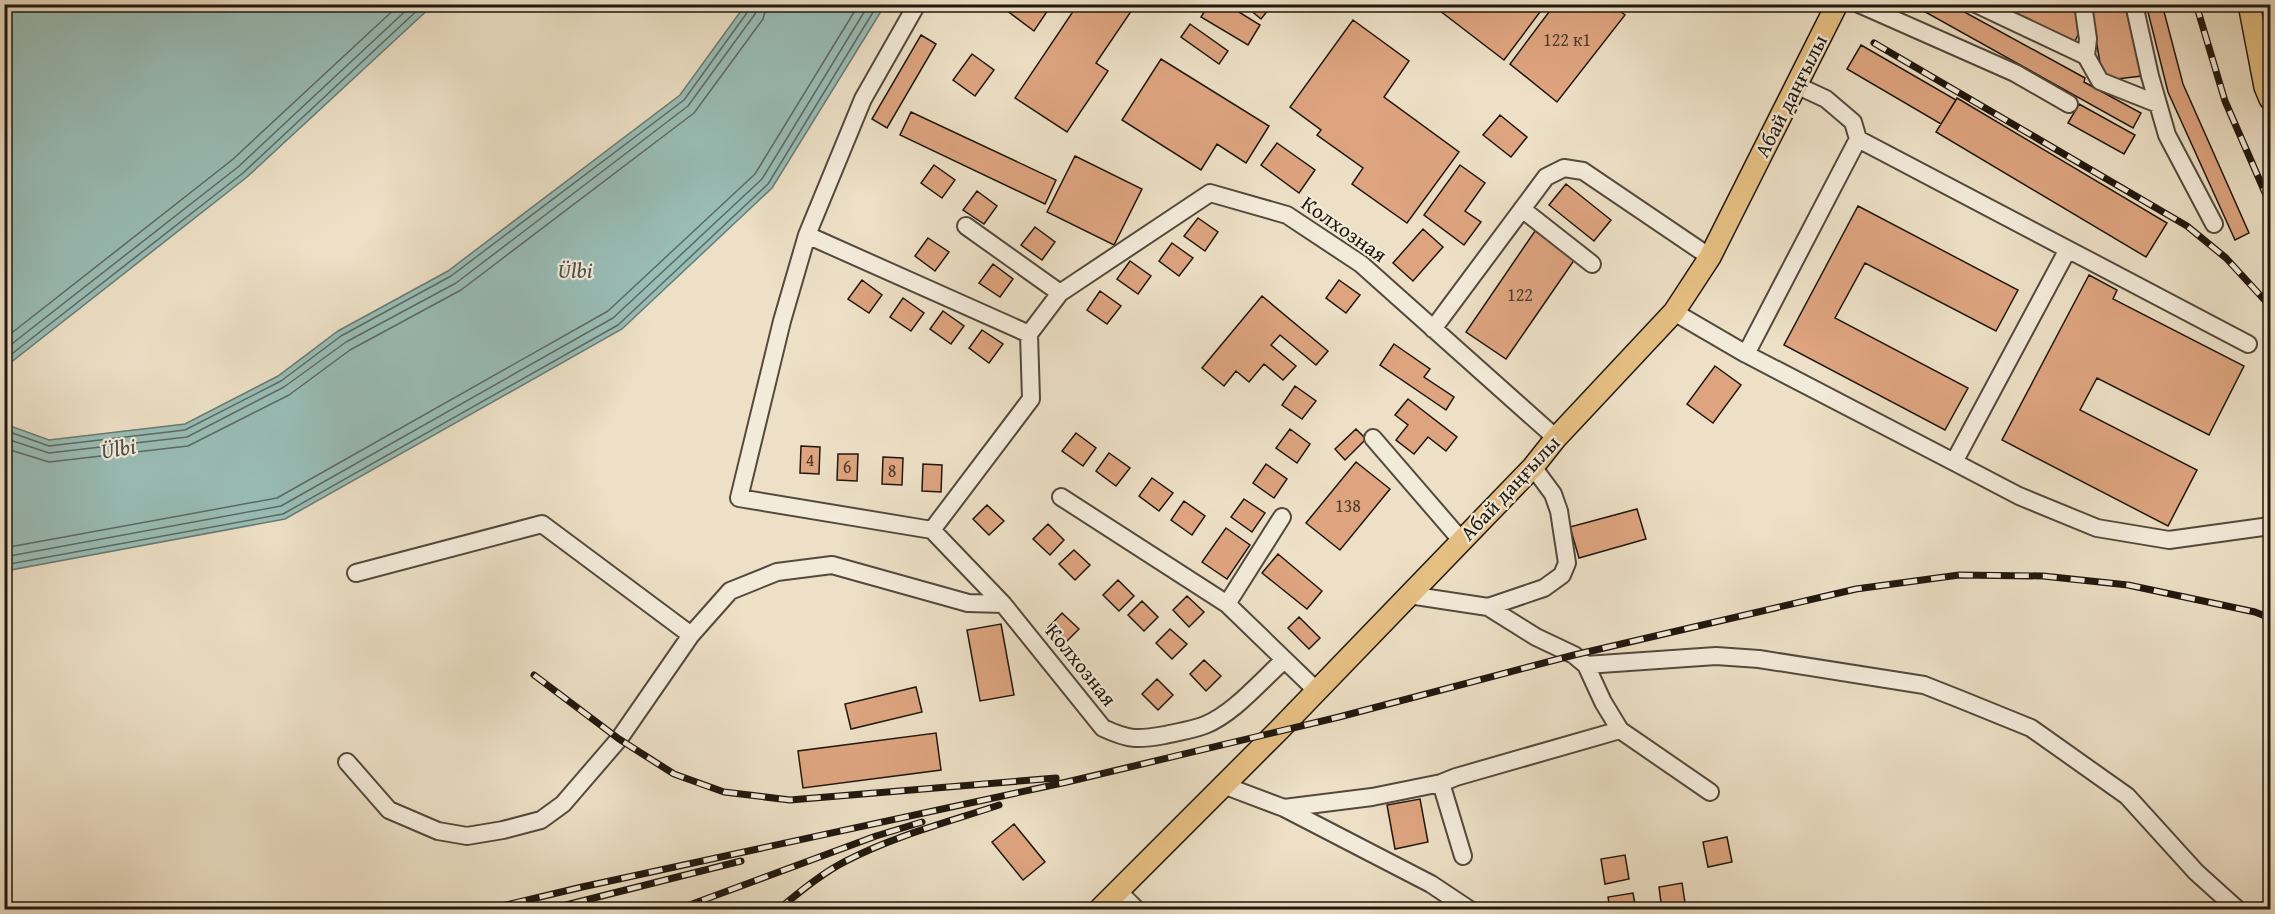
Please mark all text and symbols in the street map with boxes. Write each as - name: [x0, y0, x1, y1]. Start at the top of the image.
- house number: 122 к1: [1543, 26, 1591, 53]
- street label: Абай даңғылы: [1746, 29, 1835, 163]
- street label: Колхозная: [1295, 188, 1394, 270]
- water label: Ülbi: [558, 254, 593, 286]
- house number: 122: [1507, 281, 1533, 308]
- street label: Абай даңғылы: [1452, 428, 1567, 547]
- water label: Ülbi: [98, 429, 138, 467]
- house number: 4: [806, 446, 814, 473]
- house number: 6: [843, 453, 851, 480]
- house number: 8: [888, 457, 896, 484]
- house number: 138: [1335, 492, 1361, 519]
- street label: Колхозная: [1038, 617, 1125, 713]

